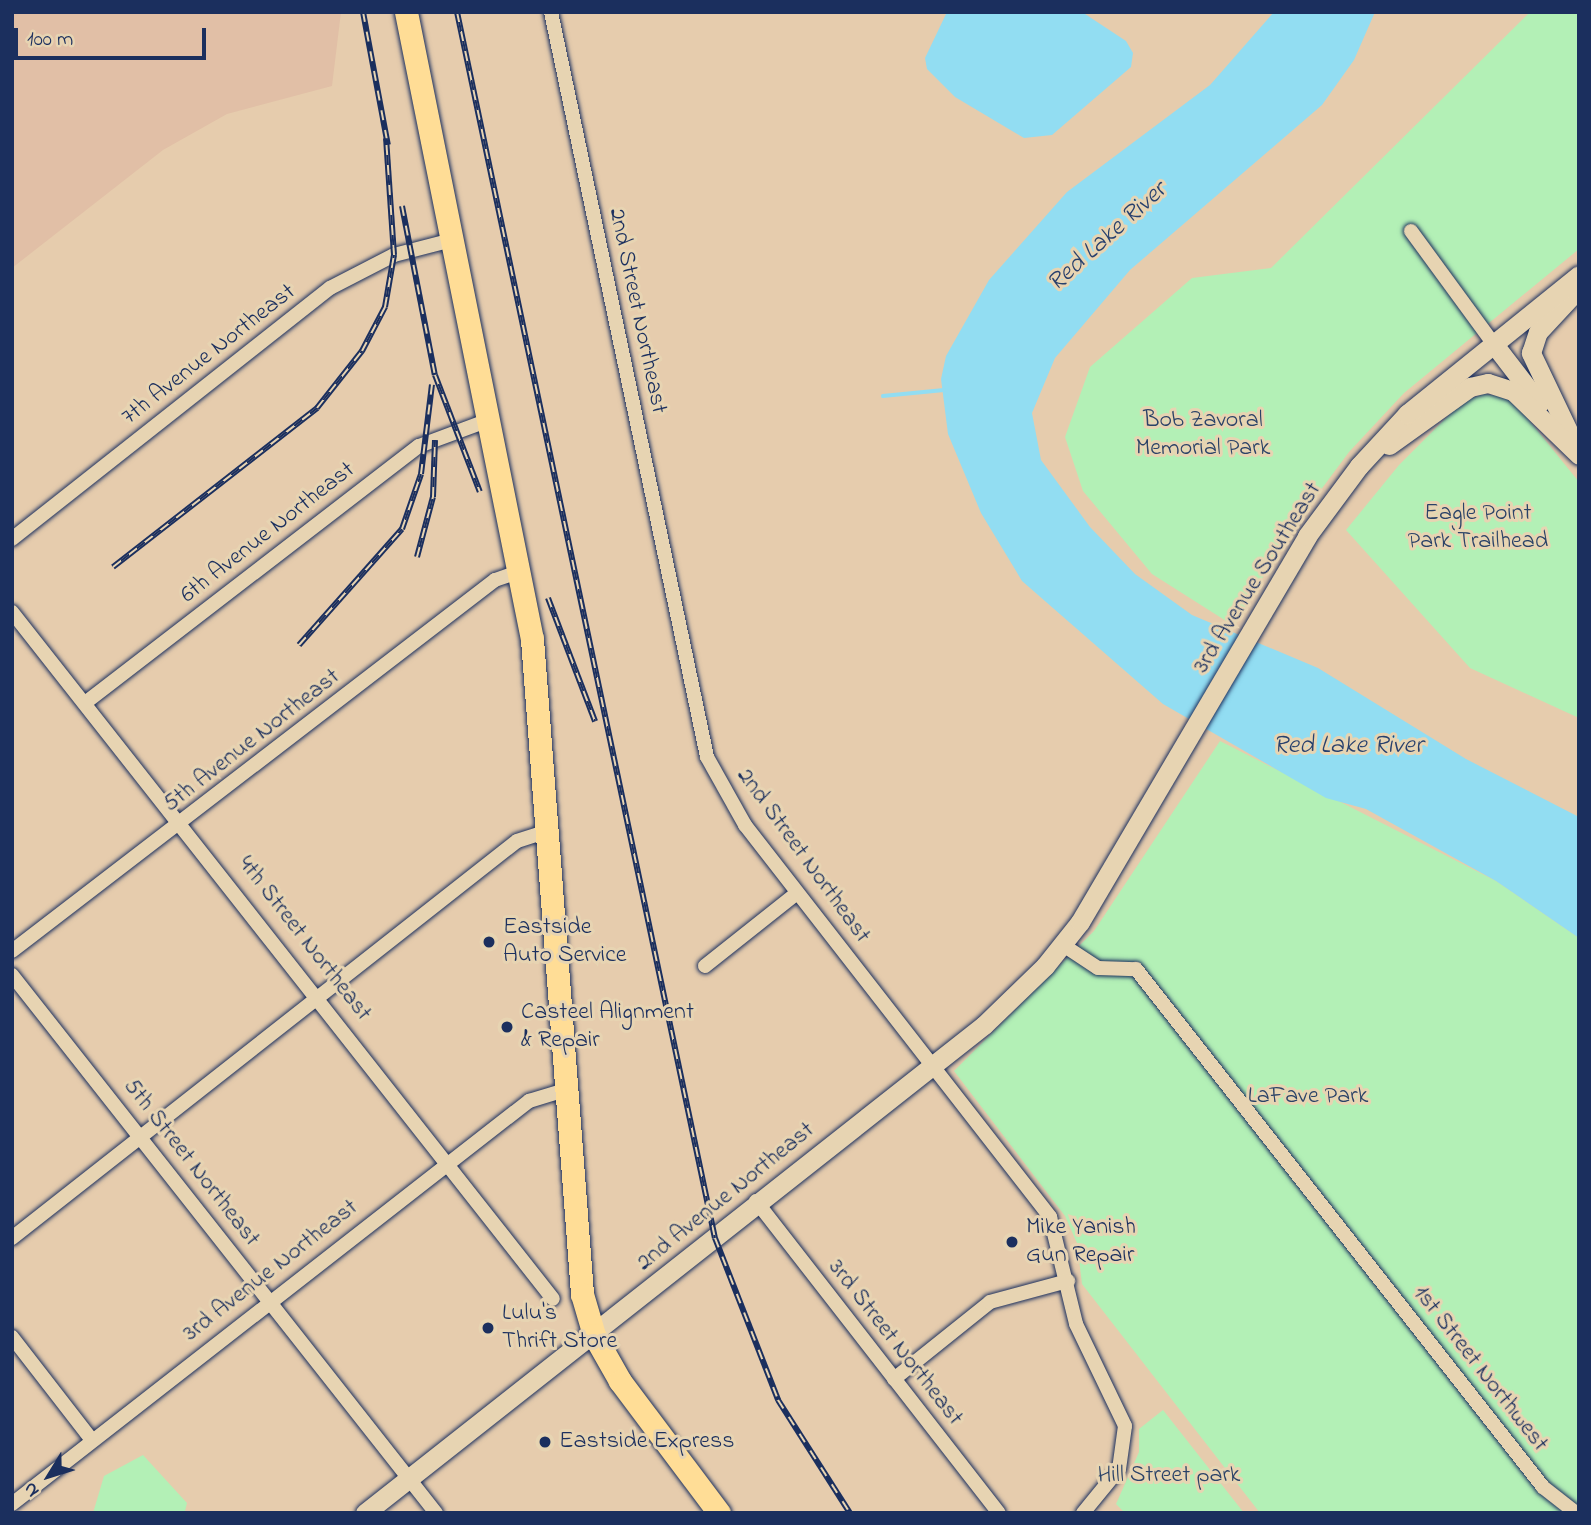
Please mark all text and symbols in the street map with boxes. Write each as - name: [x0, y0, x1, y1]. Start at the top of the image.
- scale bar: [18, 14, 210, 58]
- text: 100 m: [27, 25, 73, 55]
- water label: Red Lake River: [1042, 176, 1174, 300]
- street label: 2nd Street Northeast: [601, 206, 673, 416]
- street label: 7th Avenue Northeast: [116, 278, 302, 432]
- park label: Bob Zavoral Memorial Park: [1136, 407, 1270, 463]
- street label: 6th Avenue Northeast: [175, 456, 361, 610]
- street label: 3rd Avenue Southeast: [1188, 477, 1328, 679]
- park label: Eagle Point Park Trailhead: [1408, 500, 1548, 556]
- street label: 5th Avenue Northeast: [158, 663, 346, 819]
- water label: Red Lake River: [1273, 731, 1423, 763]
- street label: 2nd Street Northeast: [730, 763, 876, 949]
- street label: 4th Street Northeast: [231, 851, 377, 1027]
- place label: Eastside Auto Service: [503, 914, 627, 970]
- marker: Eastside Auto Service: [481, 934, 497, 950]
- place label: Casteel Alignment & Repair: [521, 999, 694, 1055]
- marker: Casteel Alignment & Repair: [499, 1019, 515, 1035]
- street label: 5th Street Northeast: [116, 1073, 266, 1253]
- park label: LaFave Park: [1248, 1083, 1368, 1111]
- street label: 2nd Avenue Northeast: [631, 1116, 821, 1278]
- street label: 3rd Avenue Northeast: [178, 1194, 364, 1348]
- place label: Mike Yanish Gun Repair: [1026, 1214, 1136, 1270]
- marker: Mike Yanish Gun Repair: [1004, 1234, 1020, 1250]
- street label: 3rd Street Northeast: [821, 1254, 969, 1432]
- street label: 1st Street Northwest: [1406, 1280, 1554, 1458]
- place label: Lulu's Thrift Store: [502, 1300, 617, 1356]
- marker: Lulu's Thrift Store: [480, 1320, 496, 1336]
- place label: Eastside Express: [559, 1428, 735, 1456]
- marker: Eastside Express: [537, 1434, 553, 1450]
- north arrow: [14, 1441, 84, 1511]
- park label: Hill Street park: [1098, 1462, 1240, 1490]
- text: N: [17, 1476, 47, 1503]

